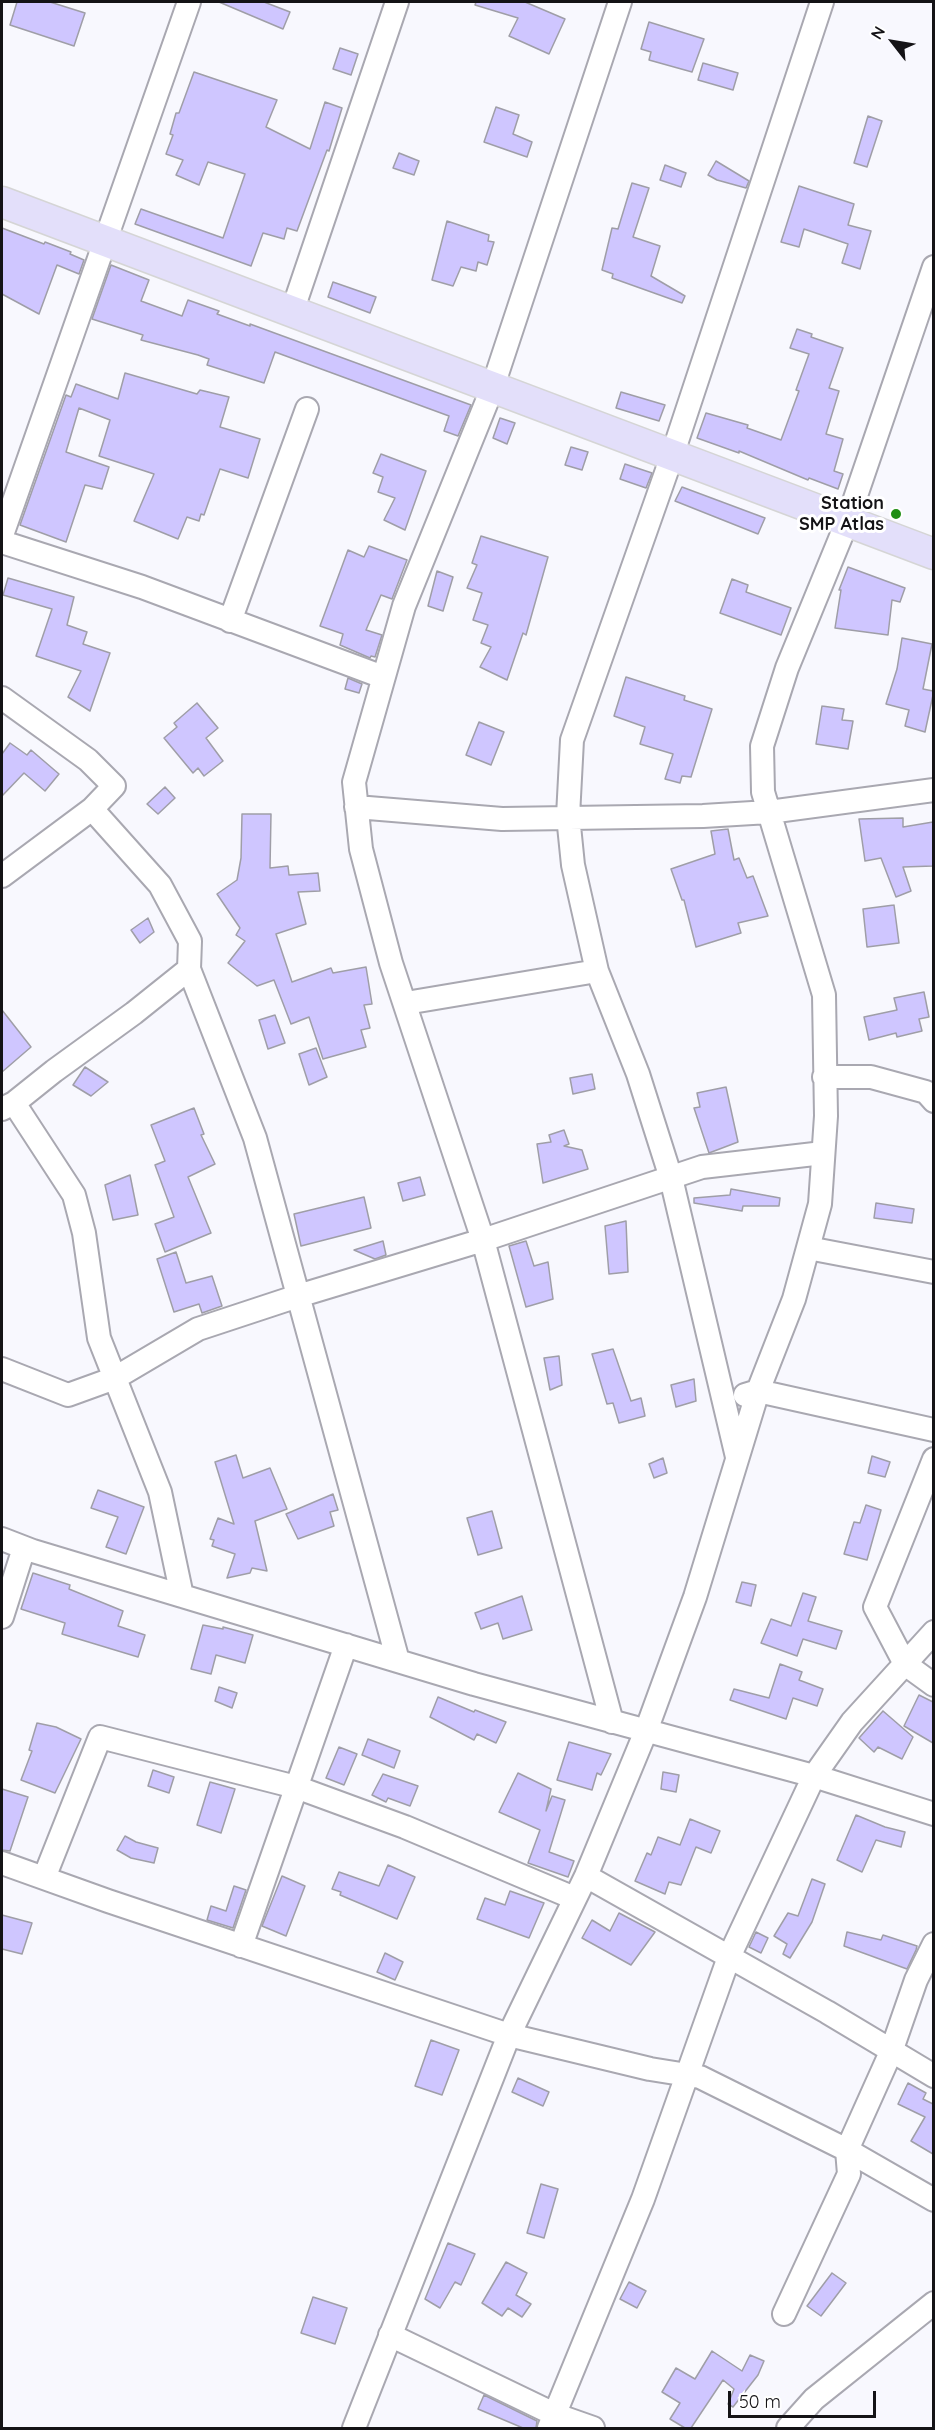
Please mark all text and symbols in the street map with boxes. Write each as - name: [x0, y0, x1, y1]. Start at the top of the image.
- north arrow: [863, 12, 923, 72]
- text: N: [866, 23, 889, 43]
- place label: Station SMP Atlas: [799, 493, 884, 536]
- marker: Station SMP Atlas: [889, 507, 903, 521]
- scale bar: [731, 2379, 880, 2417]
- text: 50 m: [739, 2390, 781, 2413]

